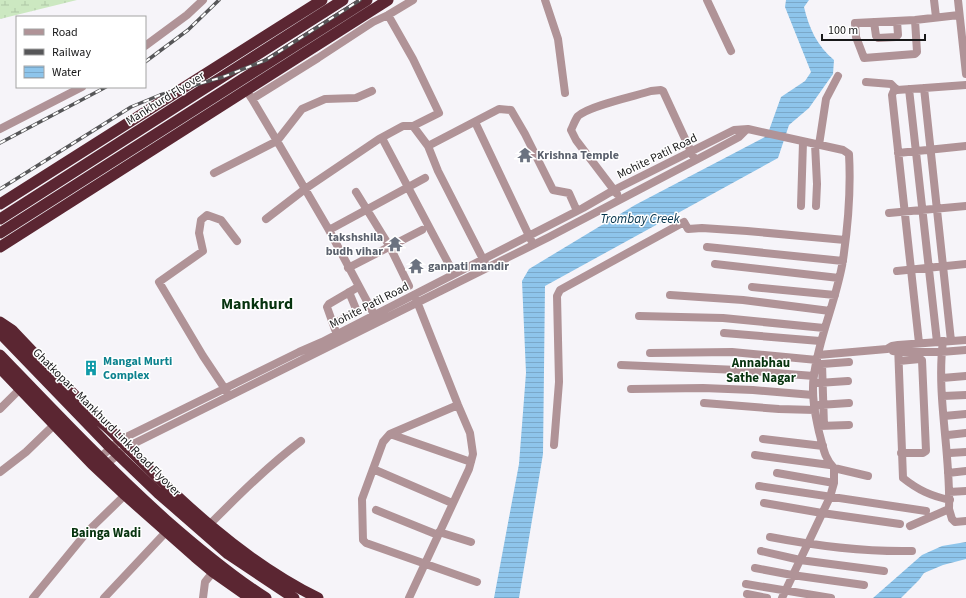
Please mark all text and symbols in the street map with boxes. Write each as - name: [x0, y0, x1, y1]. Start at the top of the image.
- legend: [16, 16, 146, 88]
- scale bar: [822, 16, 925, 42]
- text: 100 m: [828, 22, 858, 39]
- text: Road: [52, 24, 78, 41]
- text: Railway: [52, 44, 91, 61]
- text: Water: [52, 64, 82, 81]
- street label: Mankhurd Flyover: [123, 67, 209, 130]
- street label: Mohite Patil Road: [614, 130, 700, 183]
- temple icon: Krishna Temple: [516, 146, 534, 164]
- place label: Krishna Temple: [537, 147, 619, 164]
- water label: Trombay Creek: [600, 210, 681, 228]
- place label: takshshila budh vihar: [326, 229, 383, 260]
- temple icon: takshshila budh vihar: [386, 235, 404, 253]
- temple icon: ganpati mandir: [407, 257, 425, 275]
- place label: ganpati mandir: [428, 258, 509, 275]
- street label: Mohite Patil Road: [326, 278, 412, 333]
- district label: Mankhurd: [221, 293, 293, 315]
- street label: Ghatkopar - Mankhurd Link Road Flyover: [29, 344, 185, 501]
- place label: Mangal Murti Complex: [103, 353, 172, 384]
- district label: Annabhau Sathe Nagar: [726, 354, 797, 387]
- building icon: Mangal Murti Complex: [82, 359, 100, 377]
- district label: Bainga Wadi: [71, 524, 141, 542]

